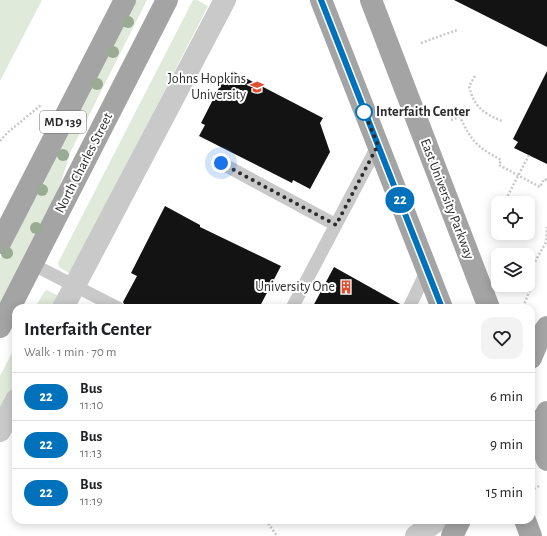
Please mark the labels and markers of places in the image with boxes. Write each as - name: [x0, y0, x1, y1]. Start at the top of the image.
- place label: Johns Hopkins University: [168, 72, 246, 102]
- school or university icon: Johns Hopkins University: [249, 79, 265, 95]
- marker: Interfaith Center: [355, 103, 373, 121]
- place label: Interfaith Center: [376, 105, 470, 119]
- building icon: University One: [338, 279, 354, 295]
- place label: University One: [255, 280, 335, 294]

